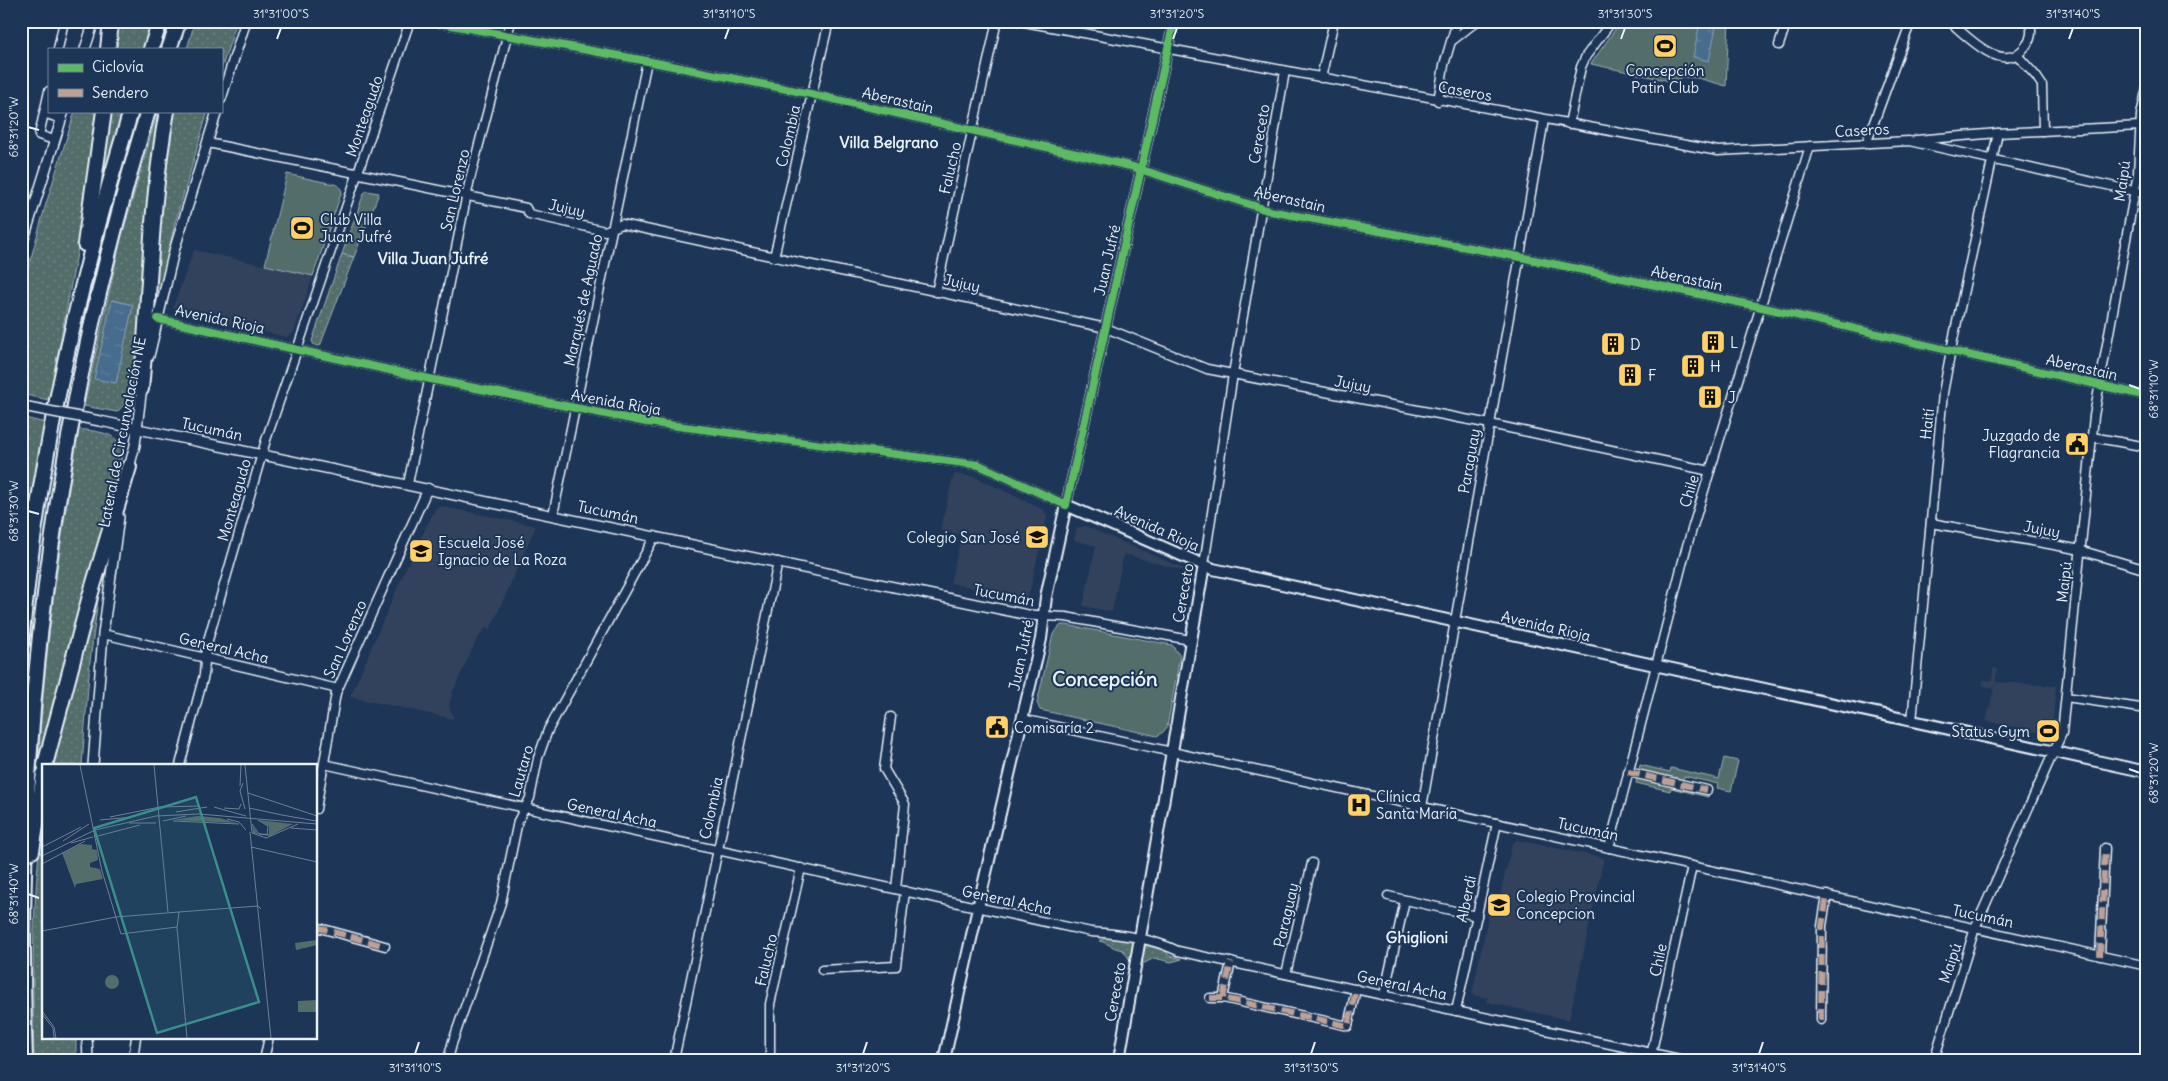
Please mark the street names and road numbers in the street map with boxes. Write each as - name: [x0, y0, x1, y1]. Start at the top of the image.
- street label: Monteagudo: [341, 73, 387, 159]
- street label: Caseros: [1437, 77, 1494, 105]
- street label: Aberastain: [860, 83, 936, 118]
- street label: Colombia: [772, 103, 804, 169]
- street label: Cereceto: [1244, 103, 1274, 165]
- street label: Caseros: [1834, 119, 1890, 141]
- street label: Falucho: [935, 140, 965, 196]
- street label: San Lorenzo: [436, 147, 474, 233]
- street label: Maipú: [2110, 159, 2134, 203]
- street label: Aberastain: [1252, 182, 1328, 217]
- street label: Jujuy: [547, 195, 587, 221]
- street label: Juan Jufré: [1090, 223, 1124, 297]
- street label: Marqués de Aguado: [560, 232, 606, 368]
- street label: Aberastain: [1649, 261, 1725, 295]
- street label: Jujuy: [942, 270, 982, 296]
- street label: Avenida Rioja: [173, 300, 267, 338]
- street label: Lateral de Circunvalación NE: [94, 335, 150, 529]
- street label: Aberastain: [2044, 350, 2120, 385]
- street label: Jujuy: [1333, 371, 1373, 397]
- street label: Avenida Rioja: [569, 385, 663, 419]
- street label: Haití: [1916, 408, 1938, 440]
- street label: Tucumán: [180, 413, 245, 445]
- street label: Paraguay: [1454, 427, 1484, 495]
- street label: Monteagudo: [213, 457, 255, 543]
- street label: Chile: [1675, 472, 1703, 510]
- street label: Tucumán: [576, 496, 641, 528]
- street label: Avenida Rioja: [1111, 501, 1203, 555]
- street label: Jujuy: [2022, 516, 2062, 542]
- street label: Maipú: [2052, 560, 2076, 604]
- street label: Cereceto: [1168, 562, 1198, 624]
- street label: Tucumán: [972, 580, 1037, 610]
- street label: San Lorenzo: [319, 597, 371, 681]
- street label: Avenida Rioja: [1499, 606, 1593, 646]
- street label: Juan Jufré: [1004, 618, 1038, 692]
- street label: General Acha: [177, 628, 271, 668]
- street label: Lautaro: [505, 743, 537, 799]
- street label: Colombia: [695, 775, 727, 841]
- street label: General Acha: [565, 794, 659, 832]
- street label: Tucumán: [1556, 813, 1621, 845]
- street label: Alberdi: [1452, 874, 1480, 924]
- street label: General Acha: [960, 881, 1054, 919]
- street label: Paraguay: [1269, 881, 1303, 949]
- street label: Tucumán: [1951, 900, 2016, 932]
- street label: Falucho: [751, 932, 781, 988]
- street label: Maipú: [1935, 940, 1965, 986]
- street label: Chile: [1645, 942, 1671, 978]
- street label: Cereceto: [1100, 961, 1130, 1023]
- street label: General Acha: [1355, 966, 1449, 1004]

